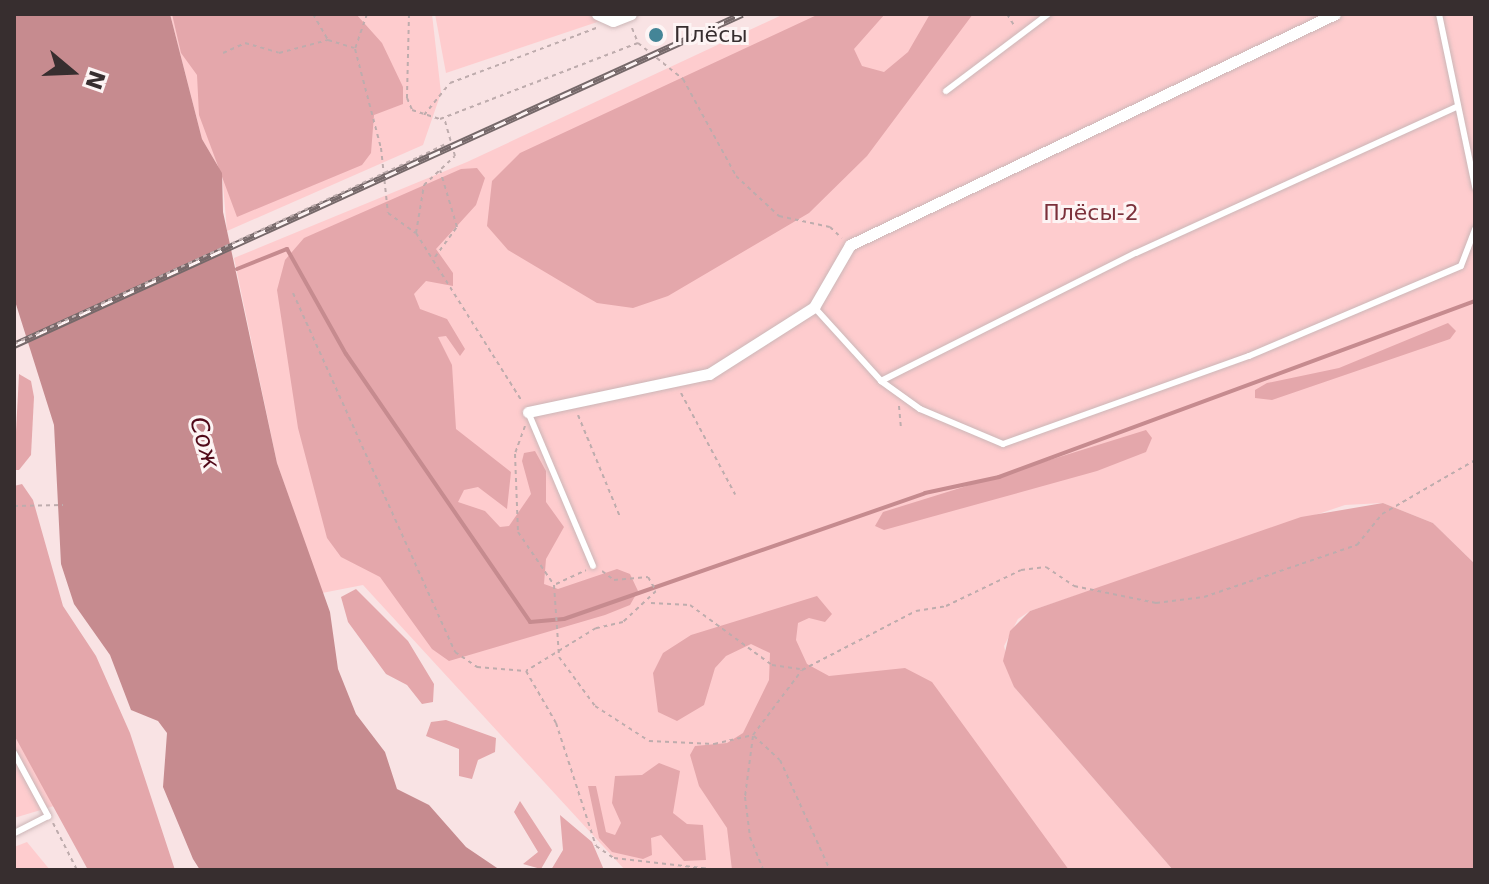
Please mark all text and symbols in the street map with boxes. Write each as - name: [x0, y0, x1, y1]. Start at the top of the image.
- place label: Плёсы: [674, 22, 748, 48]
- marker: Плёсы: [645, 24, 667, 46]
- north arrow: [32, 32, 112, 112]
- text: N: [80, 67, 110, 93]
- park label: Плёсы-2: [1043, 200, 1139, 226]
- water label: Сож: [183, 414, 225, 472]

